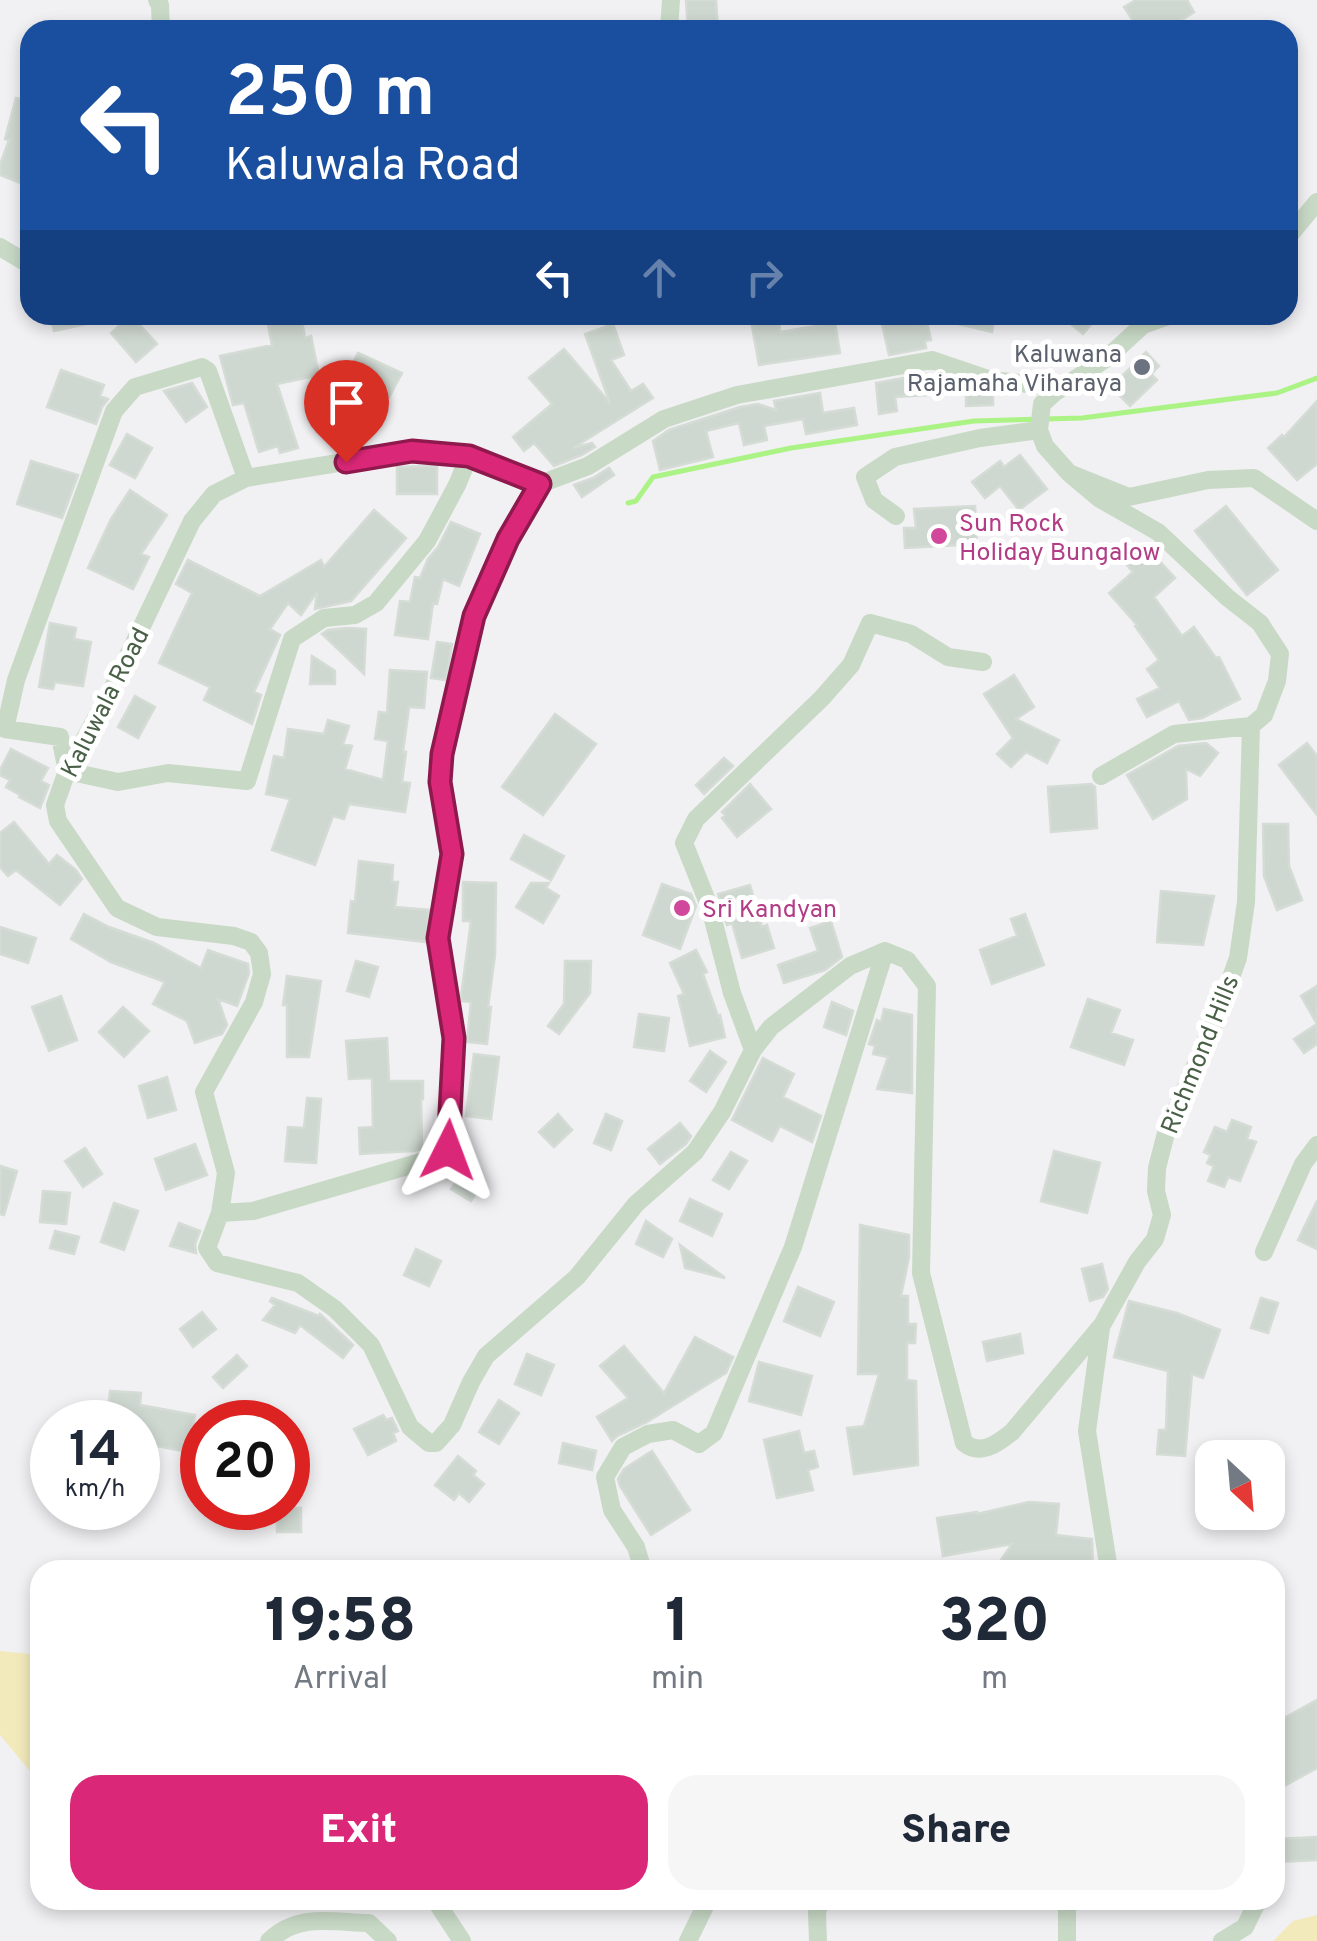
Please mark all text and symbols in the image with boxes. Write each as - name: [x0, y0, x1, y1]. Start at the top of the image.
- text: 250 m: [225, 52, 435, 141]
- icon: left: [60, 60, 190, 190]
- text: Kaluwala Road: [225, 139, 520, 196]
- icon: left: [527, 250, 582, 305]
- icon: ahead: [632, 250, 687, 305]
- icon: right: [737, 250, 792, 305]
- place label: Kaluwana Rajamaha Viharaya: [907, 340, 1122, 401]
- marker: Kaluwana Rajamaha Viharaya: [1131, 356, 1153, 378]
- pin: [304, 360, 389, 463]
- icon: arrive: [319, 375, 374, 430]
- place label: Sun Rock Holiday Bungalow: [959, 509, 1160, 570]
- marker: Sun Rock Holiday Bungalow: [928, 525, 950, 547]
- street label: Kaluwala Road: [55, 623, 158, 784]
- place label: Sri Kandyan: [702, 895, 837, 927]
- marker: Sri Kandyan: [671, 897, 693, 919]
- street label: Richmond Hills: [1155, 971, 1248, 1139]
- position arrow: [396, 1098, 500, 1202]
- speed limit sign: 20: [180, 1400, 310, 1530]
- text: 14: [69, 1421, 121, 1484]
- north arrow: [1195, 1440, 1285, 1530]
- map controls: [1195, 1440, 1285, 1530]
- text: km/h: [65, 1474, 125, 1506]
- text: 19:58: [265, 1587, 416, 1663]
- text: 1: [665, 1587, 690, 1663]
- text: 320: [939, 1587, 1050, 1663]
- text: Arrival: [293, 1660, 388, 1700]
- text: min: [651, 1660, 704, 1700]
- text: m: [981, 1660, 1008, 1700]
- button: Exit: [70, 1775, 648, 1890]
- button: Share: [668, 1775, 1245, 1890]

